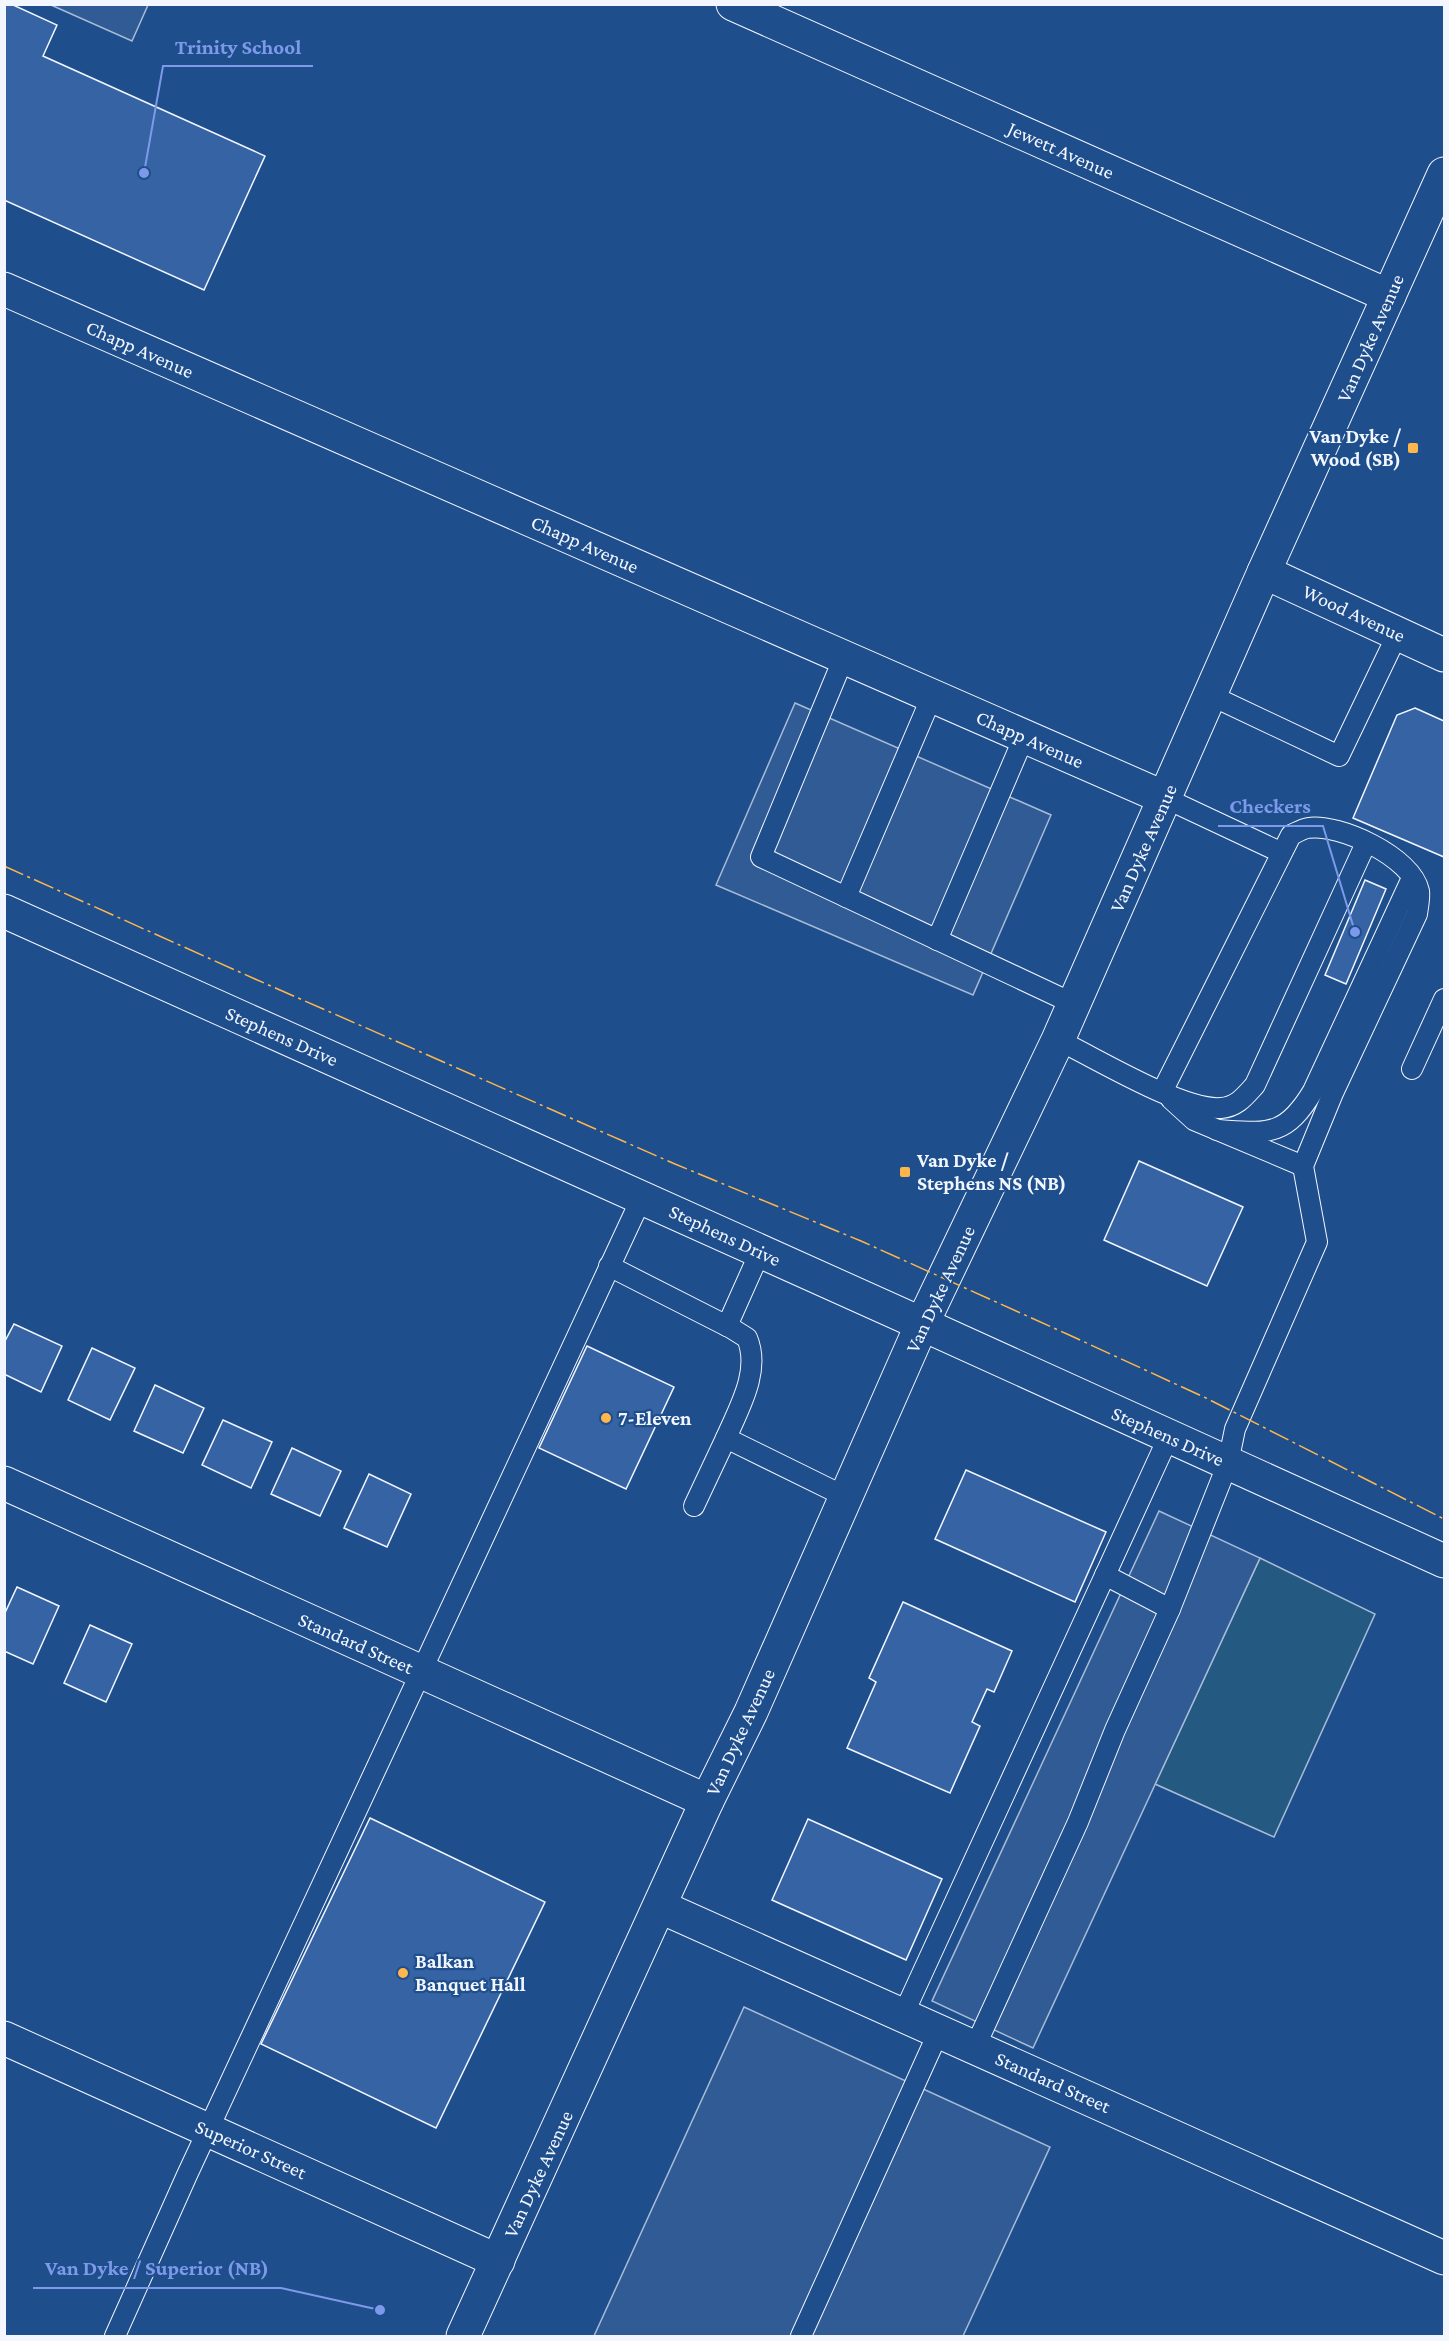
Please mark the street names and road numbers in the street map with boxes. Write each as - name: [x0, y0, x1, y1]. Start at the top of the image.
- street label: Jewett Avenue: [1002, 116, 1118, 184]
- street label: Van Dyke Avenue: [1332, 270, 1409, 406]
- street label: Chapp Avenue: [82, 315, 197, 384]
- street label: Chapp Avenue: [527, 510, 642, 579]
- street label: Wood Avenue: [1299, 580, 1409, 646]
- street label: Chapp Avenue: [972, 705, 1087, 774]
- street label: Van Dyke Avenue: [1105, 780, 1182, 916]
- street label: Stephens Drive: [222, 1001, 342, 1072]
- street label: Stephens Drive: [665, 1200, 784, 1271]
- street label: Van Dyke Avenue: [901, 1222, 980, 1356]
- street label: Stephens Drive: [1108, 1401, 1228, 1472]
- street label: Standard Street: [295, 1608, 417, 1678]
- street label: Van Dyke Avenue: [701, 1665, 780, 1799]
- street label: Standard Street: [992, 2047, 1114, 2117]
- street label: Van Dyke Avenue: [499, 2107, 578, 2241]
- street label: Superior Street: [192, 2115, 310, 2184]

